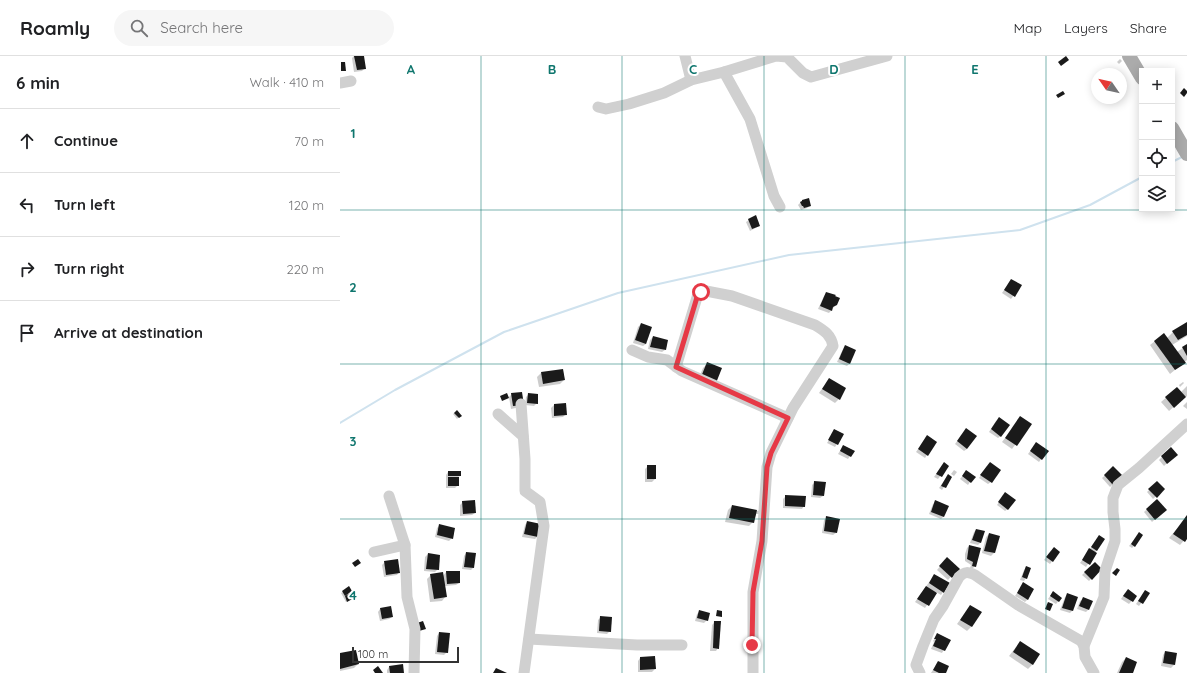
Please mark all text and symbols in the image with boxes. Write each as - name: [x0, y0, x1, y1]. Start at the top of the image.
- search box: [114, 10, 394, 46]
- text: Roamly: [20, 16, 90, 40]
- icon: search: [128, 17, 150, 39]
- text: Search here: [160, 18, 243, 37]
- text: Map: [1013, 19, 1042, 37]
- text: Layers: [1064, 19, 1108, 37]
- text: Share: [1130, 19, 1167, 37]
- text: A: [407, 61, 416, 77]
- text: B: [548, 61, 556, 77]
- text: C: [689, 61, 697, 77]
- text: D: [829, 61, 839, 77]
- text: E: [971, 61, 979, 77]
- north arrow: [1091, 68, 1127, 104]
- map controls: [1139, 68, 1175, 212]
- button: +: [1139, 68, 1175, 104]
- text: 6 min: [16, 72, 60, 93]
- text: Walk · 410 m: [249, 74, 324, 90]
- button: −: [1139, 104, 1175, 140]
- text: 1: [350, 125, 356, 141]
- icon: ahead: [16, 130, 38, 152]
- text: Continue: [54, 131, 118, 150]
- text: 70 m: [294, 133, 324, 149]
- button: locate: [1139, 140, 1175, 176]
- button: layers: [1139, 176, 1175, 212]
- icon: left: [16, 194, 38, 216]
- text: Turn left: [54, 195, 116, 214]
- text: 120 m: [289, 197, 324, 213]
- icon: right: [16, 258, 38, 280]
- text: Turn right: [54, 259, 125, 278]
- text: 220 m: [286, 261, 324, 277]
- text: 2: [349, 279, 357, 295]
- route start: [692, 283, 710, 301]
- icon: arrive: [16, 322, 38, 344]
- text: Arrive at destination: [54, 323, 203, 342]
- text: 3: [350, 433, 357, 449]
- text: 4: [349, 587, 357, 603]
- route end: [743, 636, 761, 654]
- scale bar: [352, 645, 459, 664]
- text: 100 m: [358, 647, 388, 661]

